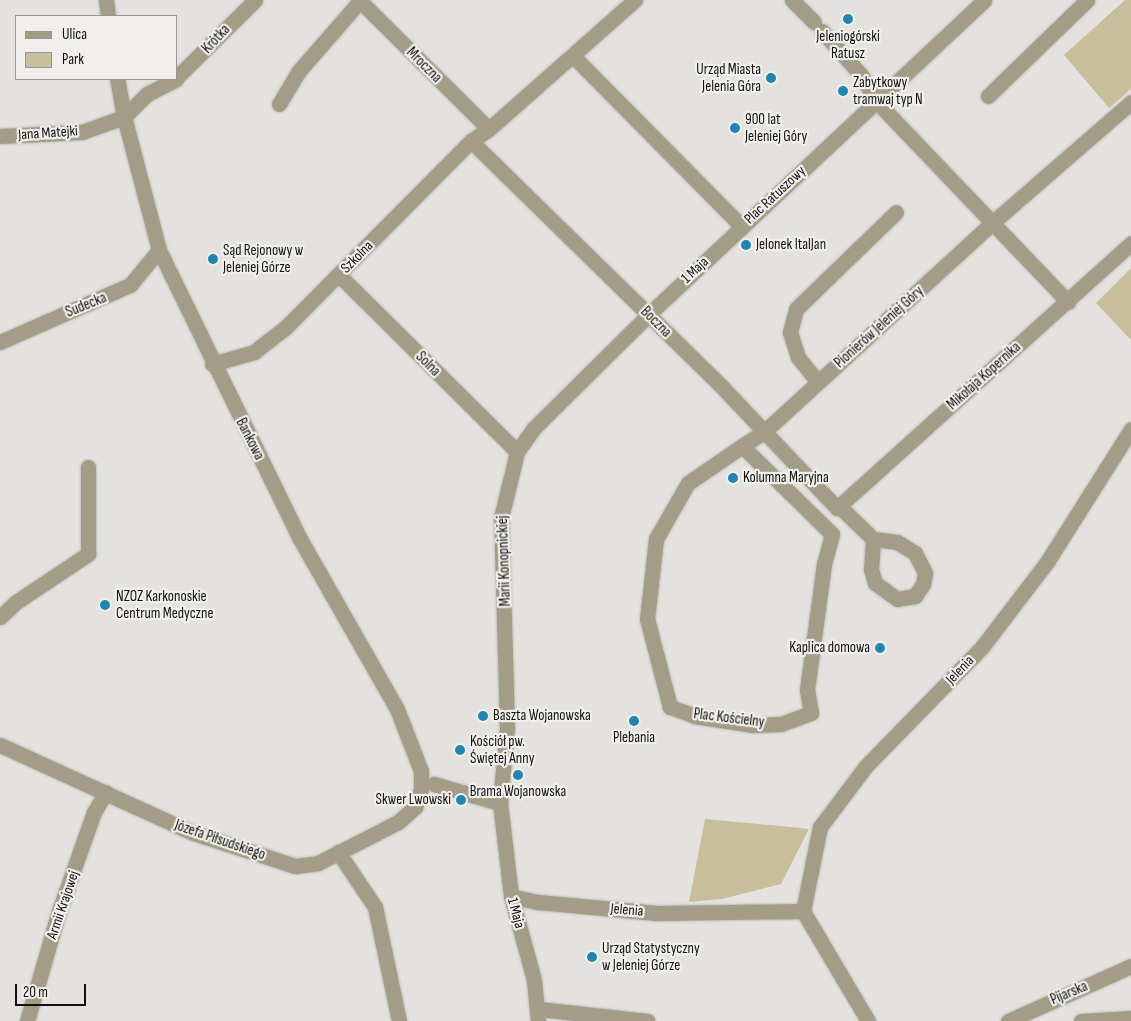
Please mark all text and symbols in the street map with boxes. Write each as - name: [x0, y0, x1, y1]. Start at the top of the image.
- marker: Jeleniogórski Ratusz: [842, 13, 854, 25]
- legend: [15, 15, 178, 80]
- street label: Krótka: [198, 21, 234, 57]
- text: Ulica: [62, 25, 87, 44]
- place label: Jeleniogórski Ratusz: [816, 27, 880, 62]
- street label: Mroczna: [403, 44, 445, 86]
- text: Park: [62, 50, 84, 69]
- place label: Urząd Miasta Jelenia Góra: [696, 60, 761, 95]
- marker: Urząd Miasta Jelenia Góra: [765, 72, 777, 84]
- place label: Zabytkowy tramwaj typ N: [853, 73, 923, 108]
- marker: Zabytkowy tramwaj typ N: [837, 85, 849, 97]
- place label: 900 lat Jeleniej Góry: [745, 110, 807, 145]
- street label: Jana Matejki: [18, 122, 78, 144]
- marker: 900 lat Jeleniej Góry: [729, 122, 741, 134]
- street label: Plac Ratuszowy: [741, 162, 809, 228]
- place label: Jelonek ItalJan: [756, 236, 826, 254]
- street label: Szkolna: [337, 237, 377, 277]
- marker: Jelonek ItalJan: [740, 239, 752, 251]
- place label: Sąd Rejonowy w Jeleniej Górze: [223, 241, 303, 276]
- marker: Sąd Rejonowy w Jeleniej Górze: [207, 253, 219, 265]
- street label: 1 Maja: [678, 253, 712, 287]
- street label: Pionierów Jeleniej Góry: [831, 282, 927, 372]
- street label: Sudecka: [63, 289, 109, 321]
- street label: Boczna: [637, 303, 675, 341]
- street label: Mikołaja Kopernika: [943, 338, 1025, 414]
- street label: Solna: [412, 348, 444, 380]
- street label: Bankowa: [232, 415, 268, 463]
- place label: Kolumna Maryjna: [743, 469, 829, 487]
- marker: Kolumna Maryjna: [727, 472, 739, 484]
- street label: Marii Konopnickiej: [493, 515, 515, 607]
- place label: NZOZ Karkonoskie Centrum Medyczne: [116, 587, 213, 622]
- marker: NZOZ Karkonoskie Centrum Medyczne: [98, 598, 112, 612]
- place label: Kaplica domowa: [789, 639, 870, 657]
- marker: Kaplica domowa: [874, 642, 886, 654]
- street label: Jelenia: [942, 652, 978, 688]
- street label: Plac Kościelny: [693, 705, 765, 731]
- place label: Baszta Wojanowska: [493, 707, 591, 725]
- marker: Baszta Wojanowska: [477, 710, 489, 722]
- marker: Plebania: [628, 715, 640, 727]
- place label: Plebania: [613, 729, 655, 747]
- place label: Kościół pw. Świętej Anny: [470, 732, 534, 767]
- marker: Kościół pw. Świętej Anny: [454, 744, 466, 756]
- marker: Brama Wojanowska: [512, 769, 524, 781]
- place label: Brama Wojanowska: [470, 783, 566, 801]
- place label: Skwer Lwowski: [376, 791, 451, 809]
- marker: Skwer Lwowski: [455, 794, 467, 806]
- street label: Józefa Piłsudskiego: [172, 816, 268, 864]
- street label: Armii Krajowej: [43, 868, 83, 942]
- street label: 1 Maja: [503, 896, 529, 930]
- street label: Jelenia: [610, 900, 644, 920]
- place label: Urząd Statystyczny w Jeleniej Górze: [602, 939, 700, 974]
- marker: Urząd Statystyczny w Jeleniej Górze: [586, 951, 598, 963]
- scale bar: [18, 974, 89, 1006]
- street label: Pijarska: [1048, 977, 1090, 1009]
- text: 20 m: [23, 983, 48, 1002]

